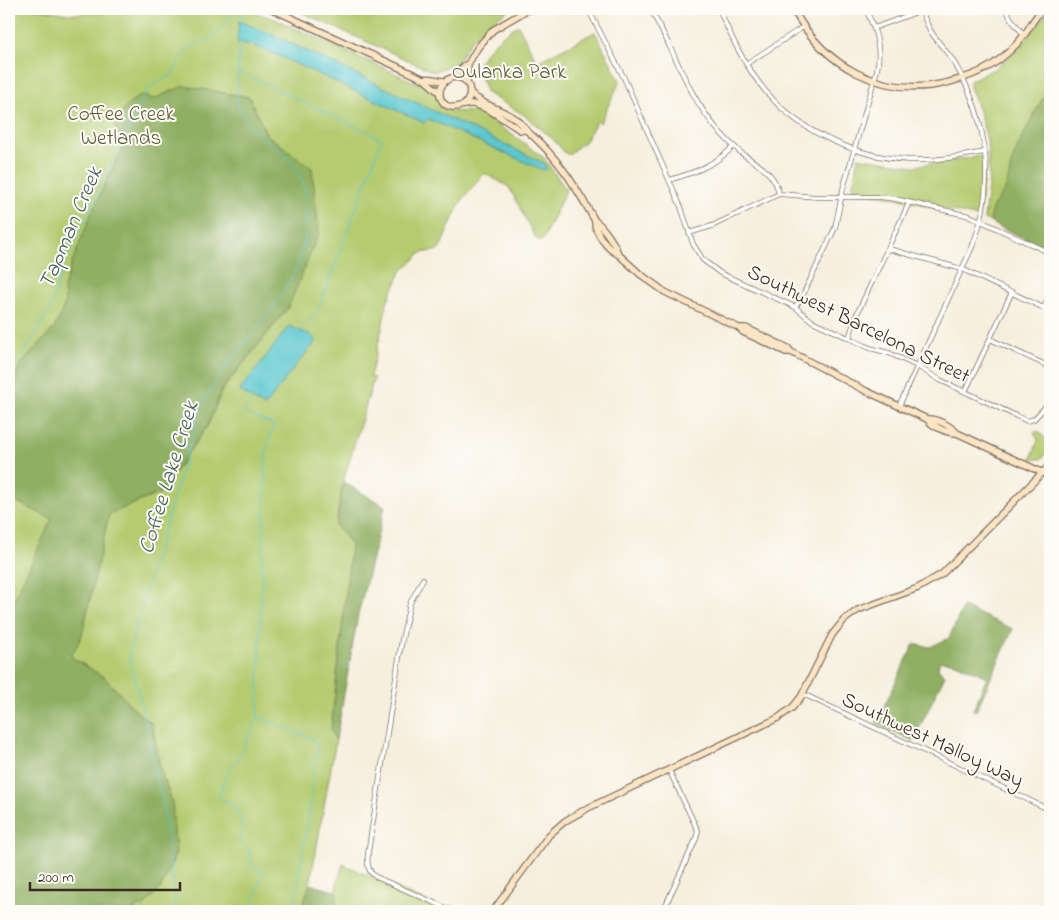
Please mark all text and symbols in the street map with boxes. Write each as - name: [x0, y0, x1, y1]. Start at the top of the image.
- park label: Oulanka Park: [452, 58, 567, 88]
- park label: Coffee Creek Wetlands: [67, 100, 176, 154]
- water label: Tapman Creek: [32, 161, 112, 294]
- street label: Southwest Barcelona Street: [742, 258, 975, 392]
- water label: Coffee Lake Creek: [132, 396, 209, 558]
- street label: Southwest Malloy Way: [835, 685, 1028, 798]
- scale bar: [30, 860, 180, 892]
- text: 200 m: [38, 867, 74, 889]

